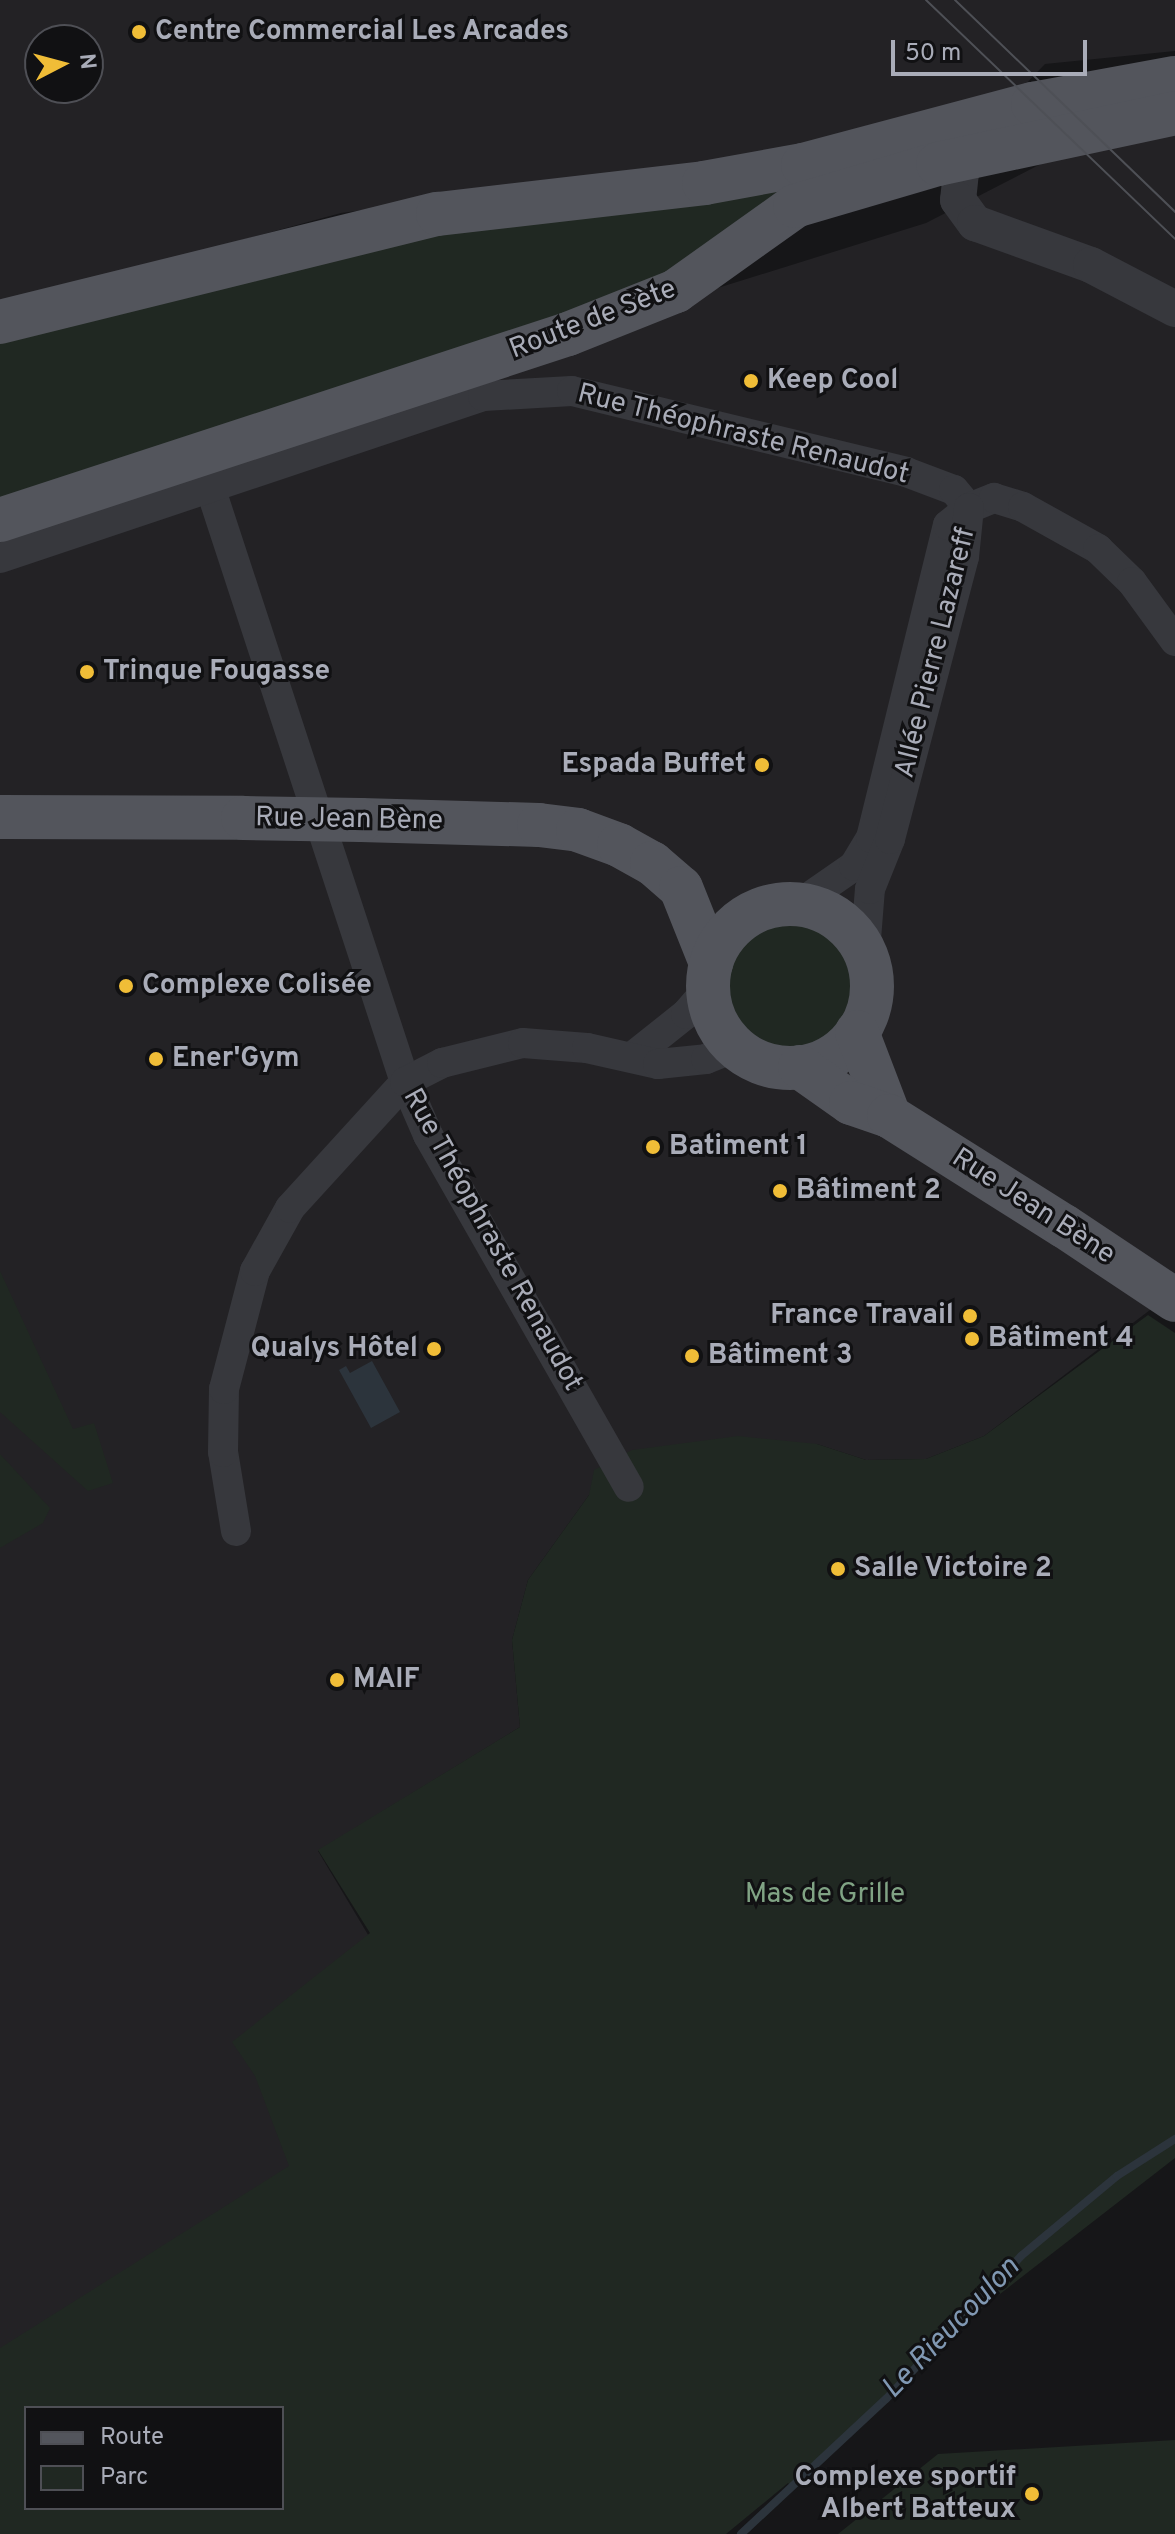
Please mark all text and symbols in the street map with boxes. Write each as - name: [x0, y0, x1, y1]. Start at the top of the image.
- place label: Centre Commercial Les Arcades: [155, 15, 570, 49]
- marker: Centre Commercial Les Arcades: [130, 23, 148, 41]
- north arrow: [24, 24, 104, 104]
- scale bar: [895, 24, 1091, 74]
- text: 50 m: [905, 39, 961, 69]
- text: N: [72, 52, 101, 71]
- street label: Route de Sète: [505, 273, 681, 367]
- place label: Keep Cool: [767, 364, 898, 398]
- marker: Keep Cool: [742, 372, 760, 390]
- street label: Rue Théophraste Renaudot: [573, 377, 913, 493]
- street label: Allée Pierre Lazareff: [889, 524, 983, 782]
- place label: Trinque Fougasse: [103, 655, 330, 689]
- marker: Trinque Fougasse: [78, 663, 96, 681]
- place label: Espada Buffet: [561, 748, 746, 782]
- marker: Espada Buffet: [753, 756, 771, 774]
- street label: Rue Jean Bène: [255, 802, 443, 838]
- place label: Complexe Colisée: [142, 969, 372, 1003]
- marker: Complexe Colisée: [117, 977, 135, 995]
- place label: Ener'Gym: [172, 1042, 299, 1076]
- marker: Ener'Gym: [147, 1050, 165, 1068]
- street label: Rue Théophraste Renaudot: [395, 1083, 589, 1397]
- place label: Batiment 1: [669, 1130, 808, 1164]
- marker: Batiment 1: [644, 1138, 662, 1156]
- street label: Rue Jean Bène: [945, 1142, 1121, 1272]
- place label: Bâtiment 2: [796, 1174, 941, 1208]
- marker: Bâtiment 2: [771, 1182, 789, 1200]
- place label: France Travail: [770, 1299, 954, 1333]
- marker: France Travail: [961, 1307, 979, 1325]
- place label: Bâtiment 4: [988, 1322, 1134, 1356]
- marker: Bâtiment 4: [963, 1330, 981, 1348]
- place label: Qualys Hôtel: [251, 1332, 418, 1366]
- place label: Bâtiment 3: [708, 1339, 853, 1373]
- marker: Qualys Hôtel: [425, 1340, 443, 1358]
- marker: Bâtiment 3: [683, 1347, 701, 1365]
- place label: Salle Victoire 2: [854, 1552, 1053, 1586]
- marker: Salle Victoire 2: [829, 1560, 847, 1578]
- place label: MAIF: [353, 1663, 419, 1697]
- marker: MAIF: [328, 1671, 346, 1689]
- park label: Mas de Grille: [745, 1878, 905, 1912]
- water label: Le Rieucoulon: [876, 2251, 1028, 2407]
- legend: [24, 2406, 284, 2510]
- text: Route: [100, 2423, 164, 2453]
- place label: Complexe sportif Albert Batteux: [795, 2461, 1016, 2527]
- text: Parc: [100, 2463, 148, 2493]
- marker: Complexe sportif Albert Batteux: [1023, 2485, 1041, 2503]

